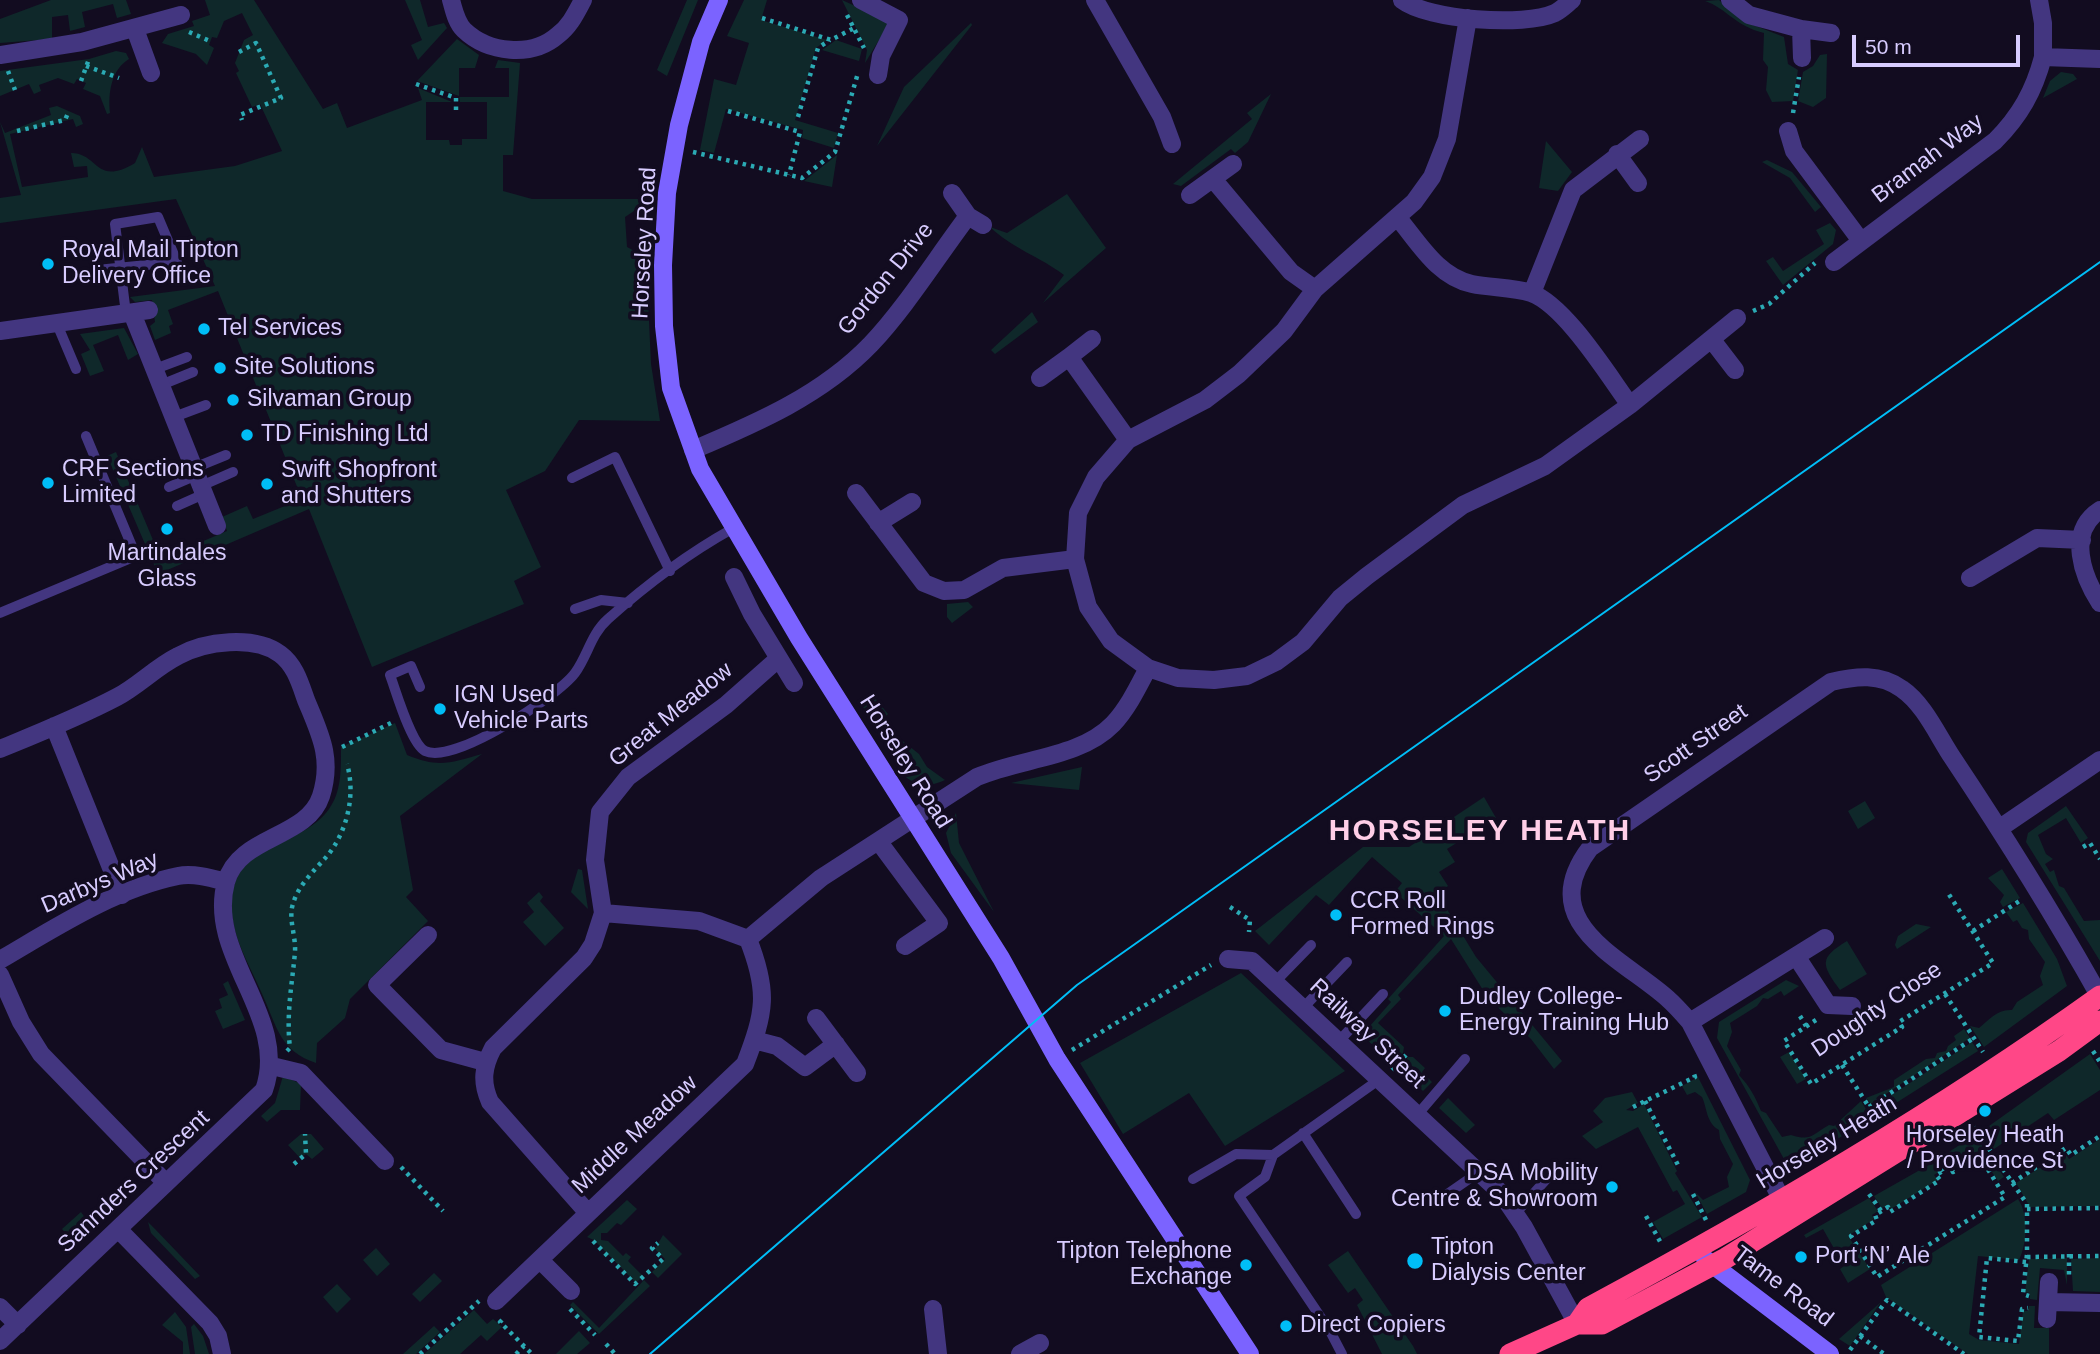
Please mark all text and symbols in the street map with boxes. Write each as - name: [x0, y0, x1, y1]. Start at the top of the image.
- scale bar: [1855, 21, 2023, 65]
- text: 50 m: [1865, 35, 1912, 58]
- street label: Bramah Way: [1867, 108, 1989, 210]
- street label: Horseley Road: [627, 166, 663, 320]
- street label: Gordon Drive: [832, 217, 940, 341]
- place label: Royal Mail Tipton Delivery Office: [62, 237, 239, 291]
- marker: Royal Mail Tipton Delivery Office: [40, 256, 56, 272]
- place label: Tel Services: [218, 315, 342, 343]
- marker: Tel Services: [196, 321, 212, 337]
- place label: Site Solutions: [234, 354, 375, 382]
- marker: Site Solutions: [212, 360, 228, 376]
- place label: Silvaman Group: [247, 386, 412, 414]
- marker: Silvaman Group: [225, 392, 241, 408]
- place label: TD Finishing Ltd: [261, 421, 428, 449]
- marker: TD Finishing Ltd: [239, 427, 255, 443]
- place label: CRF Sections Limited: [62, 456, 204, 510]
- place label: Swift Shopfront and Shutters: [281, 457, 437, 511]
- marker: CRF Sections Limited: [40, 475, 56, 491]
- marker: Swift Shopfront and Shutters: [259, 476, 275, 492]
- marker: Martindales Glass: [159, 521, 175, 537]
- place label: Martindales Glass: [108, 540, 226, 594]
- street label: Great Meadow: [604, 657, 738, 773]
- place label: IGN Used Vehicle Parts: [454, 682, 588, 736]
- street label: Horseley Road: [853, 690, 957, 834]
- street label: Scott Street: [1639, 698, 1753, 790]
- marker: IGN Used Vehicle Parts: [432, 701, 448, 717]
- district label: HORSELEY HEATH: [1331, 814, 1629, 850]
- street label: Darbys Way: [37, 846, 163, 920]
- place label: CCR Roll Formed Rings: [1350, 888, 1494, 942]
- marker: CCR Roll Formed Rings: [1328, 907, 1344, 923]
- street label: Doughty Close: [1807, 956, 1947, 1064]
- street label: Railway Street: [1303, 973, 1431, 1095]
- place label: Dudley College- Energy Training Hub: [1459, 984, 1669, 1038]
- marker: Dudley College- Energy Training Hub: [1437, 1003, 1453, 1019]
- street label: Middle Meadow: [567, 1070, 703, 1200]
- street label: Horseley Heath: [1752, 1090, 1902, 1196]
- marker: Horseley Heath / Providence St: [1977, 1103, 1993, 1119]
- street label: Sannders Crescent: [53, 1105, 215, 1259]
- place label: Horseley Heath / Providence St: [1906, 1122, 2064, 1176]
- place label: DSA Mobility Centre & Showroom: [1391, 1160, 1598, 1214]
- marker: DSA Mobility Centre & Showroom: [1604, 1179, 1620, 1195]
- place label: Tipton Dialysis Center: [1431, 1234, 1586, 1288]
- place label: Tipton Telephone Exchange: [1056, 1238, 1232, 1292]
- street label: Tame Road: [1728, 1241, 1838, 1333]
- place label: Port ‘N’ Ale: [1815, 1243, 1930, 1271]
- marker: Port ‘N’ Ale: [1793, 1249, 1809, 1265]
- marker: Tipton Dialysis Center: [1405, 1251, 1425, 1271]
- marker: Tipton Telephone Exchange: [1238, 1257, 1254, 1273]
- place label: Direct Copiers: [1300, 1312, 1446, 1340]
- marker: Direct Copiers: [1278, 1318, 1294, 1334]

